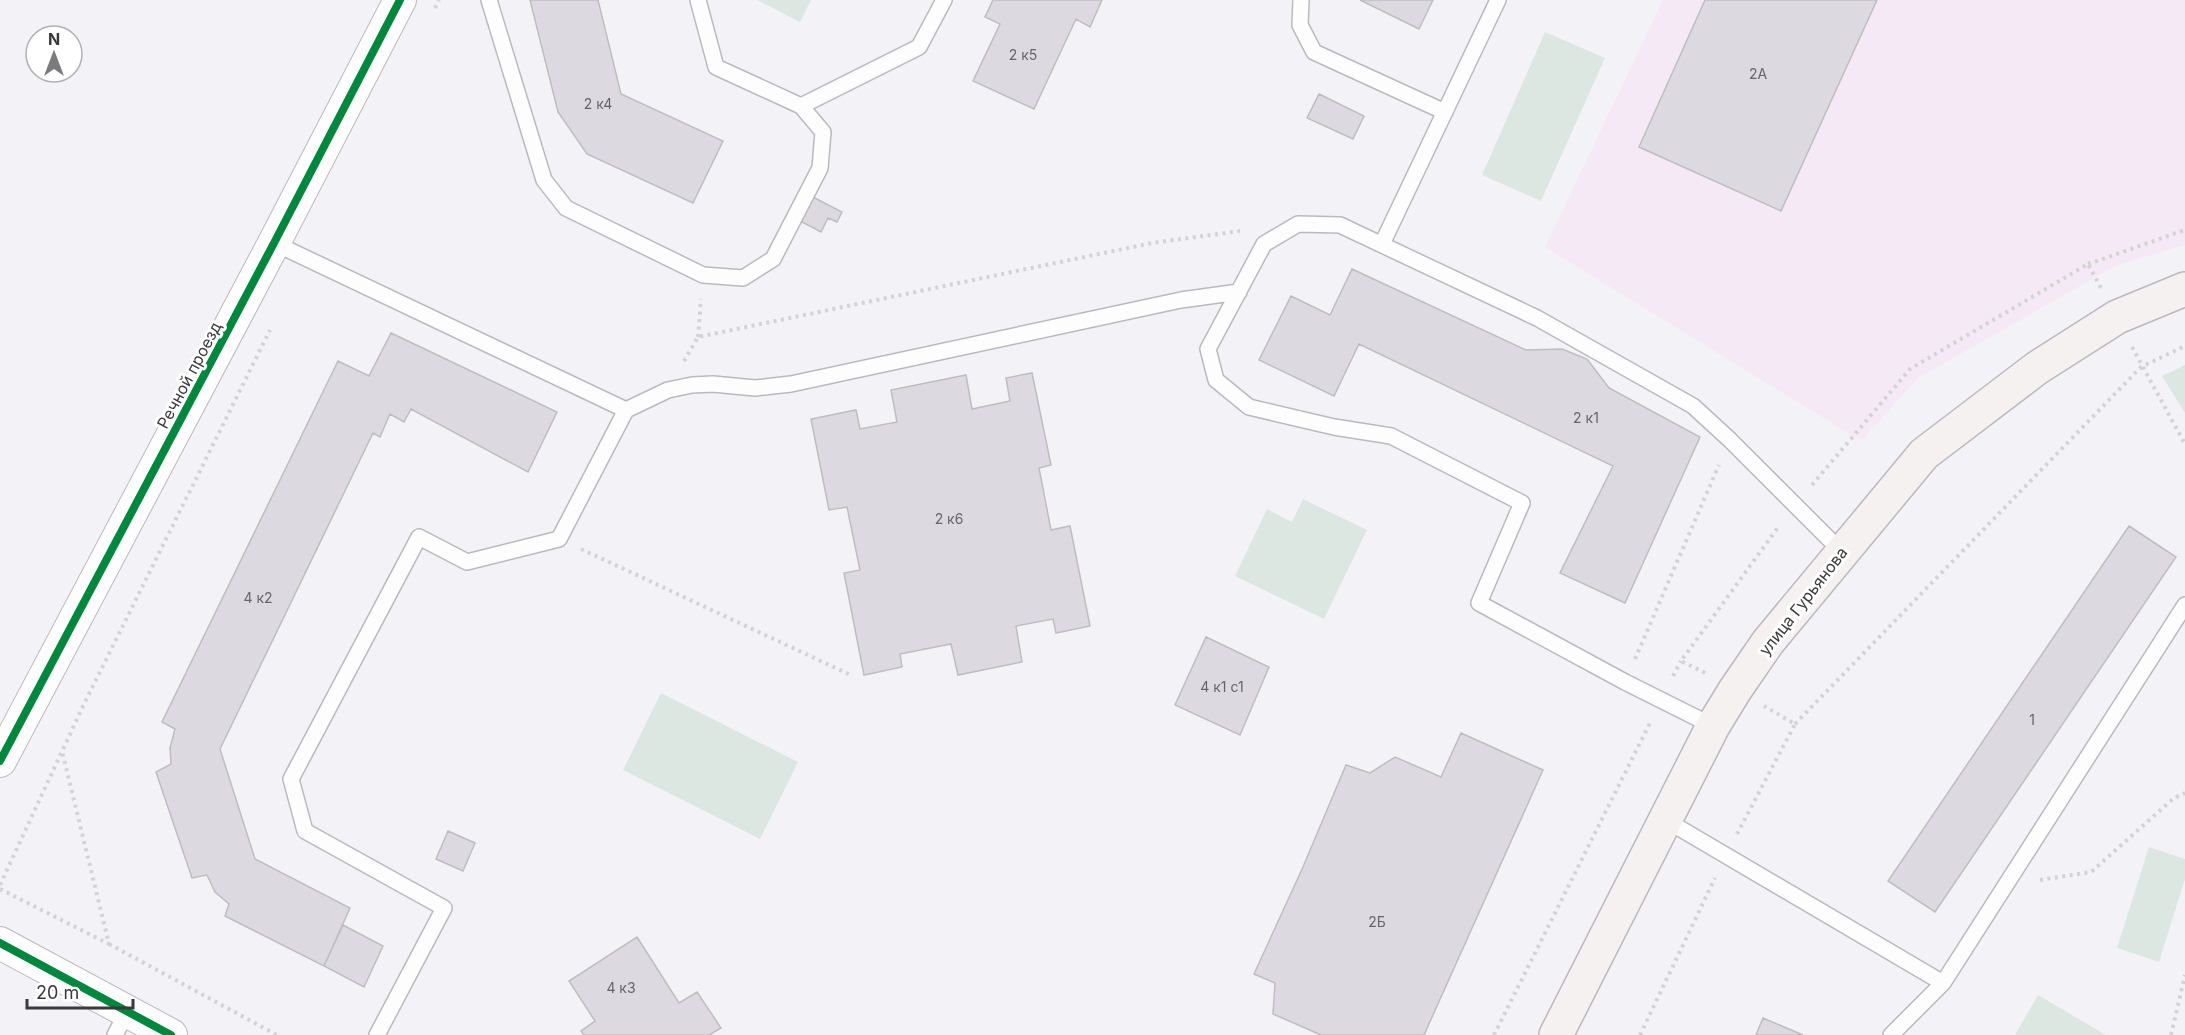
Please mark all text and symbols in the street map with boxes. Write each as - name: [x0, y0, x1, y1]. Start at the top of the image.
- north arrow: [24, 24, 84, 84]
- text: N: [48, 29, 60, 49]
- house number: 2 к5: [1009, 46, 1037, 63]
- house number: 2А: [1749, 65, 1767, 82]
- house number: 2 к4: [584, 95, 612, 112]
- street label: Речной проезд: [152, 318, 226, 432]
- house number: 2 к1: [1573, 409, 1599, 426]
- house number: 2 к6: [935, 510, 963, 527]
- street label: улица Гурьянова: [1755, 543, 1851, 659]
- house number: 4 к2: [243, 589, 273, 606]
- house number: 4 к1 с1: [1200, 678, 1244, 695]
- house number: 1: [2029, 711, 2035, 728]
- house number: 2Б: [1368, 913, 1386, 930]
- scale bar: [27, 972, 134, 1010]
- house number: 4 к3: [606, 979, 636, 996]
- text: 20 m: [36, 982, 79, 1003]

